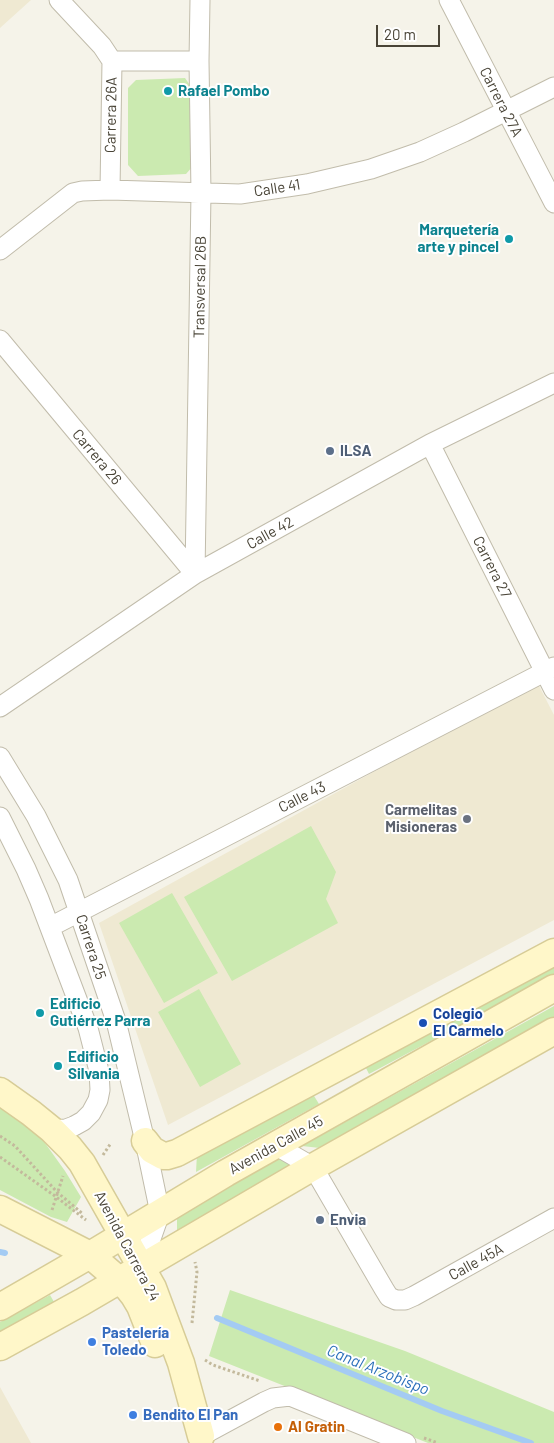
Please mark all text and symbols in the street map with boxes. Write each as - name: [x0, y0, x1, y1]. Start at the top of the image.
- scale bar: [379, 15, 443, 47]
- text: 20 m: [384, 25, 416, 43]
- street label: Carrera 27A: [476, 64, 526, 140]
- street label: Carrera 26A: [101, 77, 121, 153]
- place label: Rafael Pombo: [178, 82, 270, 100]
- marker: Rafael Pombo: [162, 85, 174, 97]
- street label: Calle 41: [253, 175, 301, 201]
- place label: Marquetería arte y pincel: [418, 221, 499, 256]
- marker: Marquetería arte y pincel: [503, 233, 515, 245]
- street label: Transversal 26B: [190, 236, 210, 338]
- street label: Carrera 26: [68, 425, 126, 489]
- place label: ILSA: [340, 442, 372, 460]
- marker: ILSA: [324, 445, 336, 457]
- street label: Calle 42: [243, 513, 297, 553]
- street label: Carrera 27: [469, 533, 515, 601]
- street label: Calle 43: [275, 778, 329, 816]
- place label: Carmelitas Misioneras: [385, 801, 457, 836]
- marker: Carmelitas Misioneras: [461, 813, 473, 825]
- street label: Carrera 25: [72, 912, 110, 982]
- place label: Edificio Gutiérrez Parra: [50, 995, 151, 1030]
- place label: Colegio El Carmelo: [433, 1005, 504, 1040]
- marker: Edificio Gutiérrez Parra: [34, 1007, 46, 1019]
- marker: Colegio El Carmelo: [417, 1017, 429, 1029]
- place label: Edificio Silvania: [68, 1048, 120, 1083]
- marker: Edificio Silvania: [52, 1060, 64, 1072]
- street label: Avenida Calle 45: [226, 1112, 326, 1178]
- street label: Avenida Carrera 24: [90, 1188, 164, 1304]
- place label: Envia: [330, 1211, 366, 1229]
- marker: Envia: [314, 1214, 326, 1226]
- street label: Calle 45A: [446, 1240, 506, 1284]
- place label: Pastelería Toledo: [102, 1324, 169, 1359]
- marker: Pastelería Toledo: [86, 1336, 98, 1348]
- water label: Canal Arzobispo: [324, 1341, 432, 1399]
- place label: Bendito El Pan: [143, 1406, 238, 1424]
- marker: Bendito El Pan: [127, 1409, 139, 1421]
- place label: Al Gratin: [288, 1418, 345, 1436]
- marker: Al Gratin: [272, 1421, 284, 1433]

